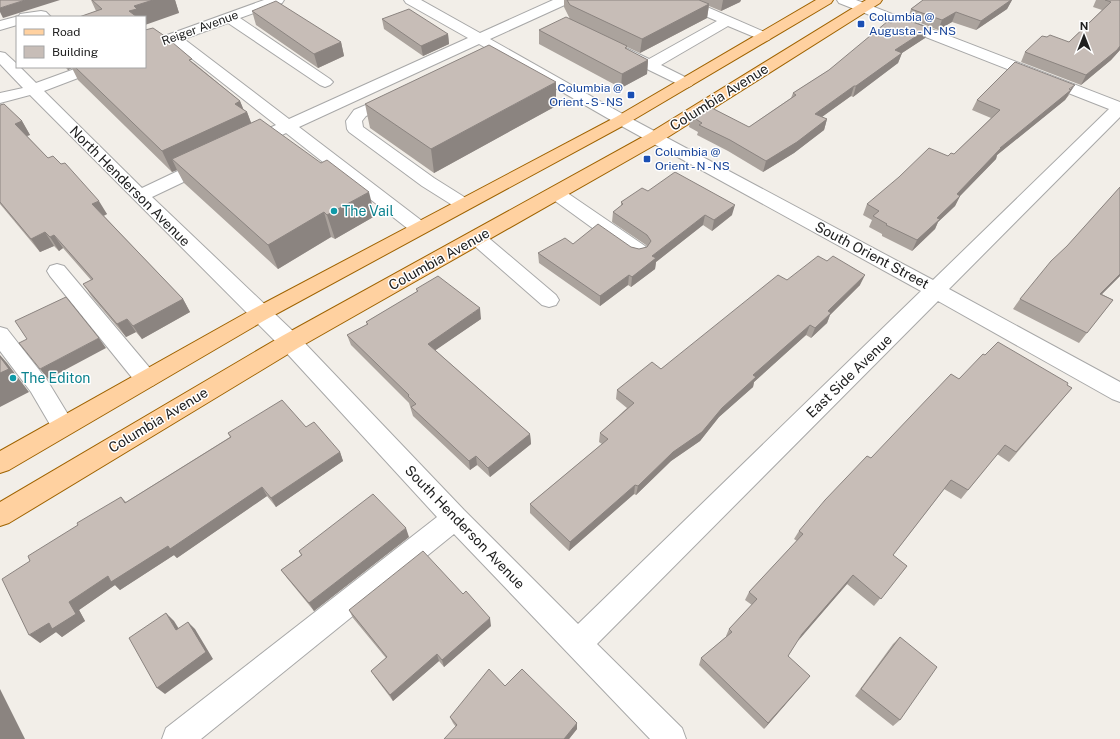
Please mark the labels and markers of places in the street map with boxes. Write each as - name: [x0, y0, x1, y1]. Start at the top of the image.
- place label: Columbia @ Augusta - N - NS: [869, 10, 956, 38]
- marker: Columbia @ Augusta - N - NS: [856, 19, 866, 29]
- place label: Columbia @ Orient - S - NS: [549, 81, 623, 109]
- marker: Columbia @ Orient - S - NS: [626, 90, 636, 100]
- place label: Columbia @ Orient - N - NS: [655, 145, 730, 173]
- marker: Columbia @ Orient - N - NS: [642, 154, 652, 164]
- place label: The Vail: [342, 203, 394, 219]
- marker: The Vail: [329, 206, 339, 216]
- place label: The Editon: [21, 370, 90, 386]
- marker: The Editon: [8, 373, 18, 383]

